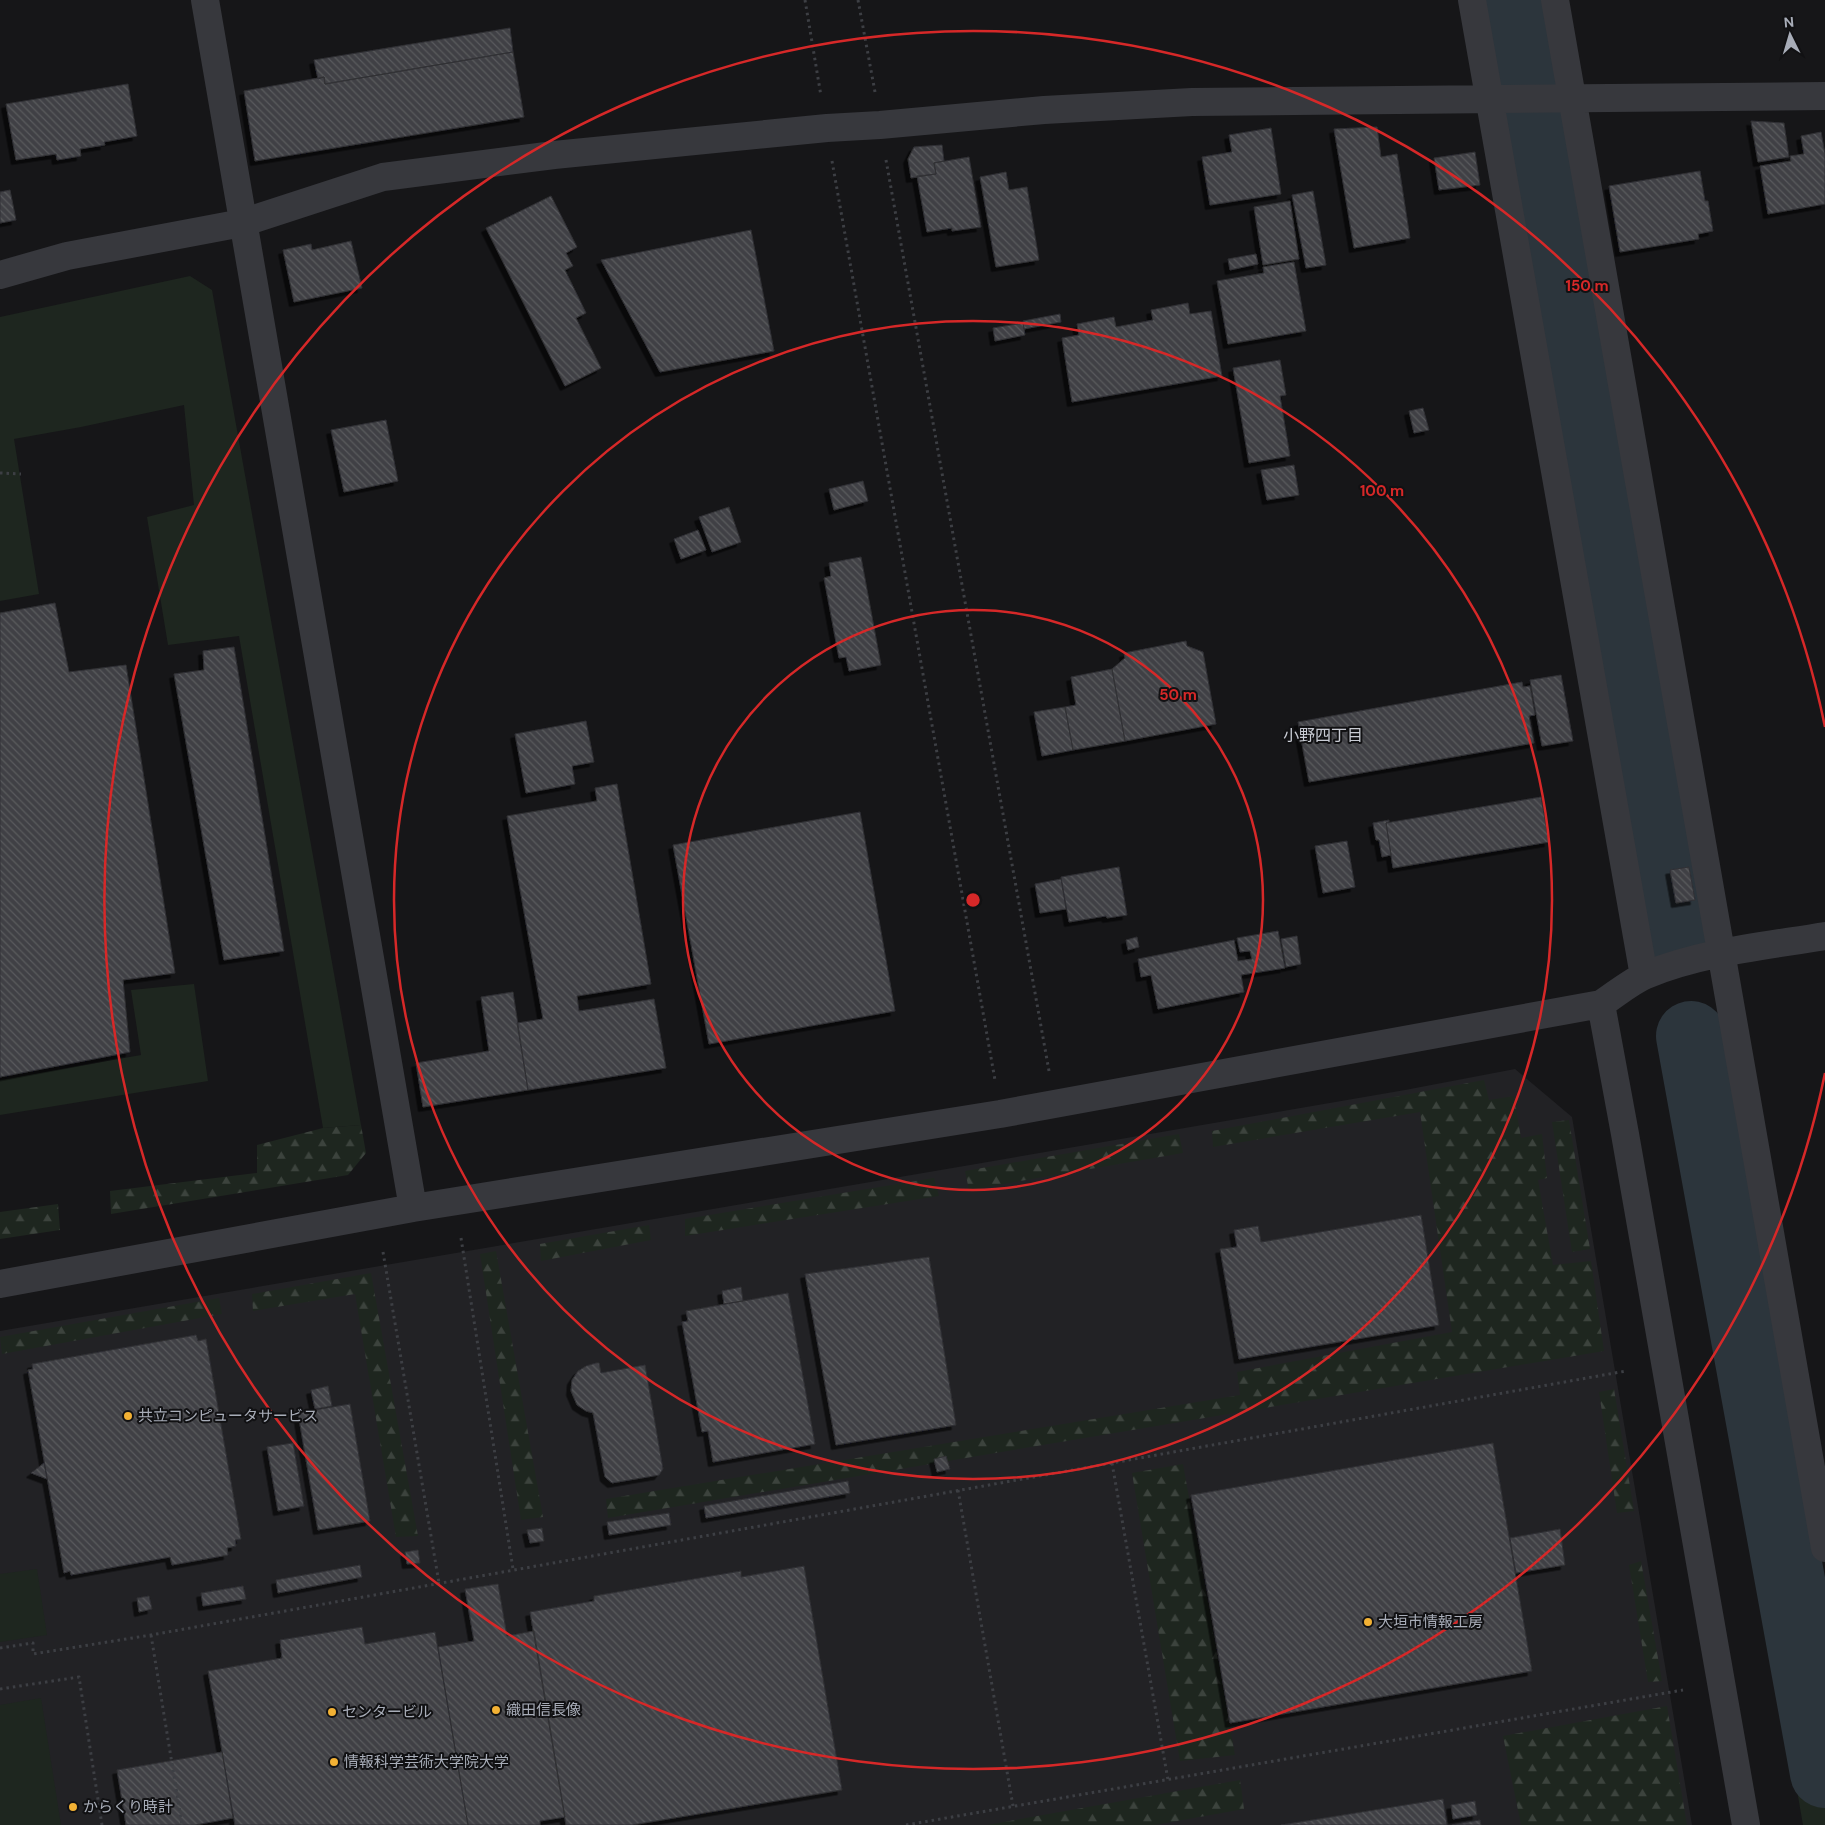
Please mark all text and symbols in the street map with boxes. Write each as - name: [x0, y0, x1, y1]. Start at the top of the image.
- north arrow: [1765, 10, 1815, 60]
- text: N: [1783, 13, 1795, 31]
- text: 150 m: [1566, 276, 1609, 296]
- text: 100 m: [1360, 481, 1404, 501]
- text: 50 m: [1159, 685, 1197, 705]
- district label: 小野四丁目: [1283, 725, 1363, 746]
- centre of rings: [964, 891, 982, 909]
- place label: 共立コンピュータサービス: [138, 1406, 318, 1426]
- marker: 共立コンピュータサービス: [122, 1410, 134, 1422]
- place label: 大垣市情報工房: [1378, 1612, 1483, 1632]
- marker: 大垣市情報工房: [1362, 1616, 1374, 1628]
- place label: 織田信長像: [506, 1700, 581, 1720]
- place label: センタービル: [342, 1702, 432, 1722]
- marker: 織田信長像: [490, 1704, 502, 1716]
- marker: センタービル: [326, 1706, 338, 1718]
- place label: 情報科学芸術大学院大学: [344, 1752, 509, 1772]
- marker: 情報科学芸術大学院大学: [328, 1756, 340, 1768]
- place label: からくり時計: [83, 1797, 173, 1817]
- marker: からくり時計: [67, 1801, 79, 1813]

